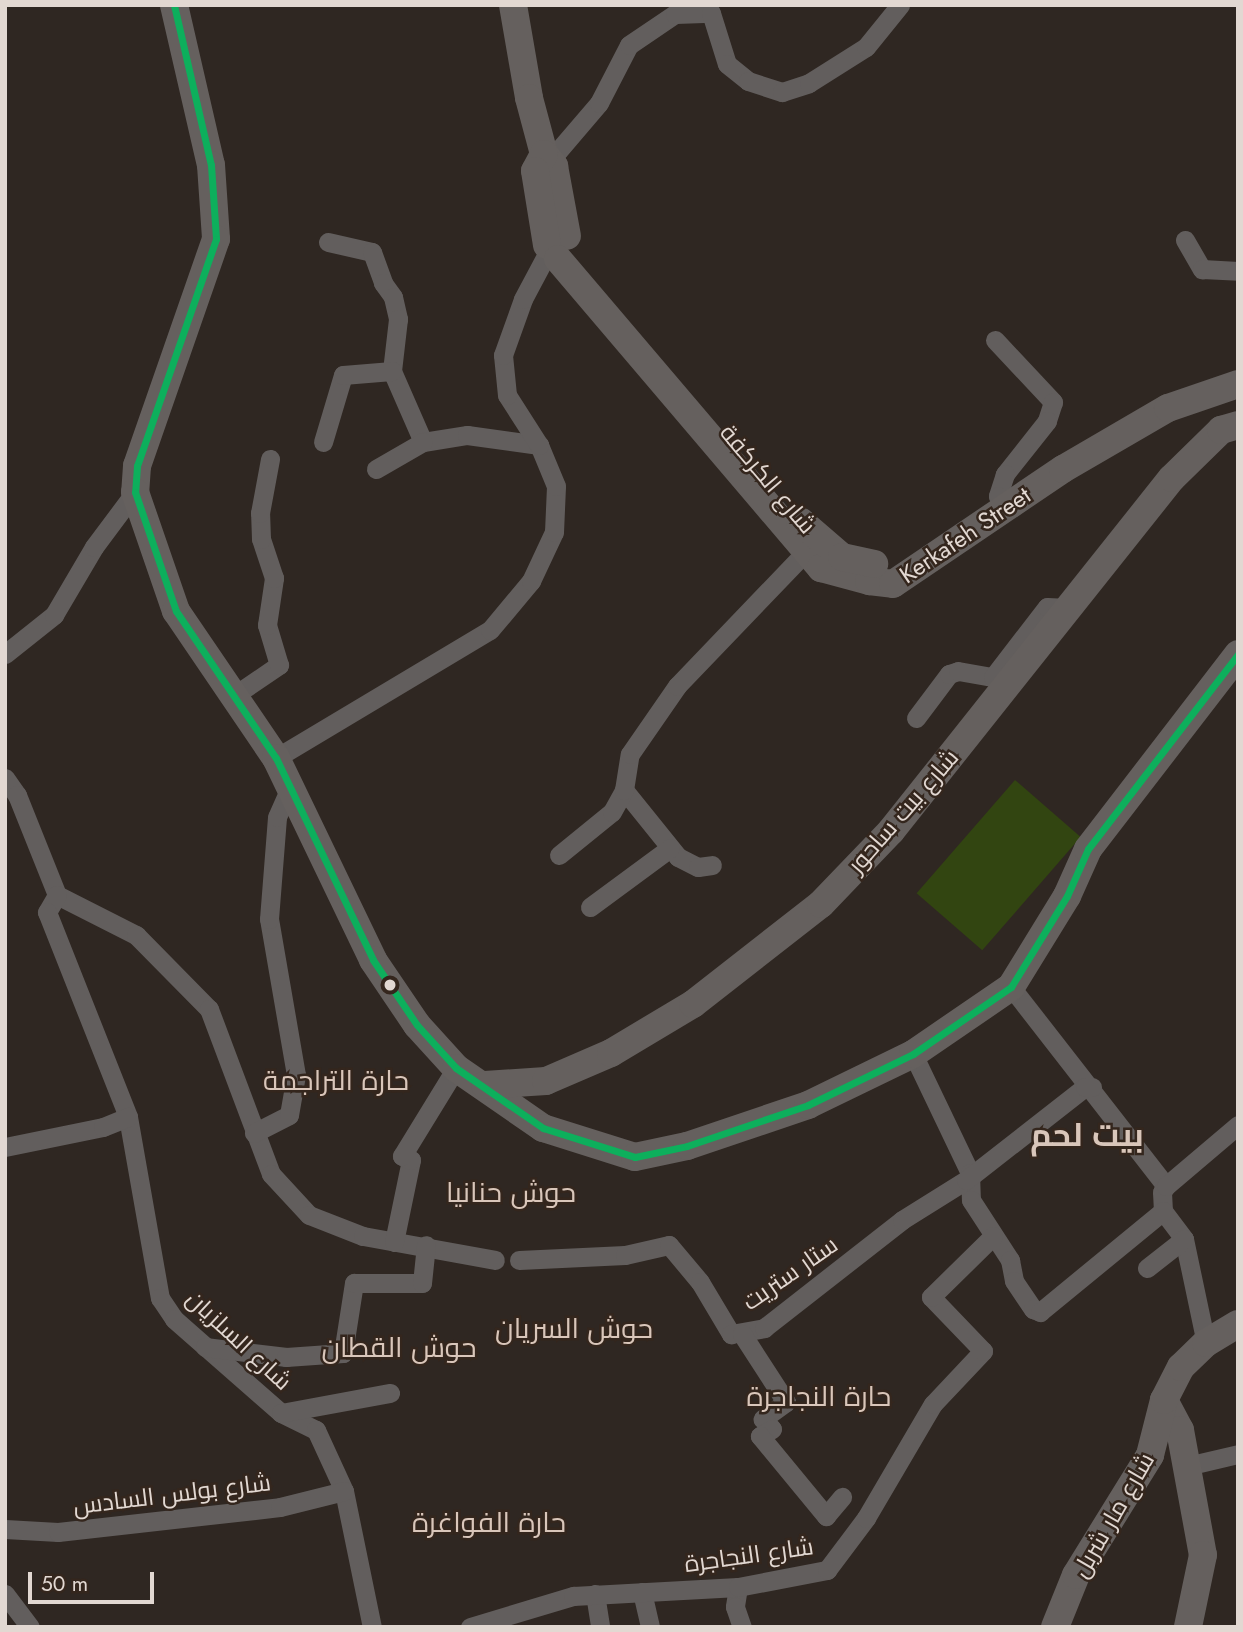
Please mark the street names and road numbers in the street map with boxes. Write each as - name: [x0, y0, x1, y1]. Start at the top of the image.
- street label: شارع الكركفة: [714, 418, 822, 540]
- street label: Kerkafeh Street: [894, 481, 1036, 589]
- street label: شارع بيت ساحور: [841, 743, 965, 879]
- street label: ستار ستريت: [737, 1230, 843, 1316]
- street label: شارع السلزيان: [180, 1284, 298, 1396]
- street label: شارع مار شربل: [1066, 1447, 1160, 1583]
- street label: شارع بولس السادس: [71, 1468, 273, 1520]
- street label: شارع النجاجرة: [683, 1532, 815, 1578]

